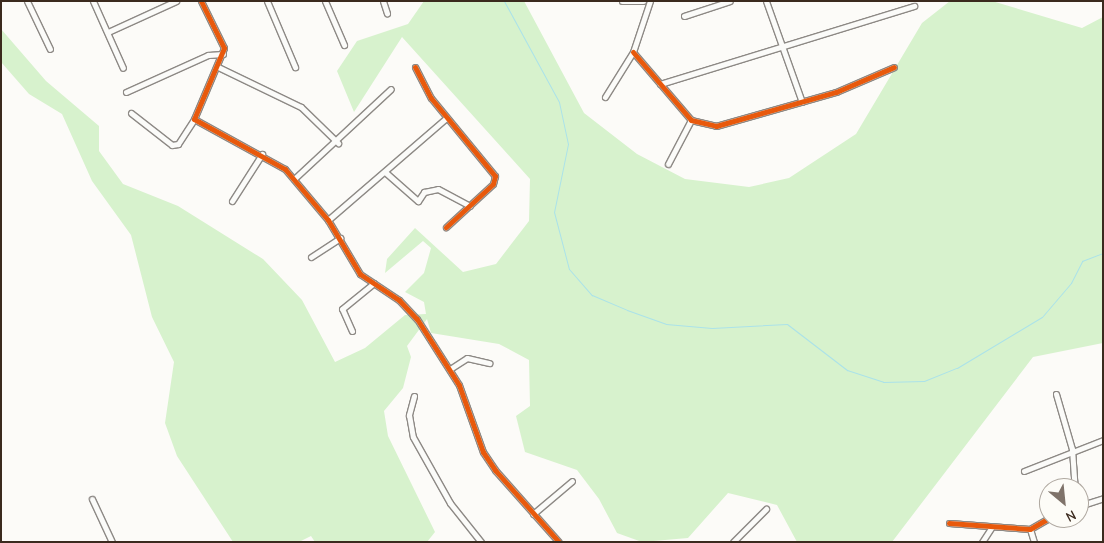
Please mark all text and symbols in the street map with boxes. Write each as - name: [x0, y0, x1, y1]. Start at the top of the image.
- north arrow: [1039, 478, 1089, 528]
- text: N: [1063, 506, 1079, 525]

